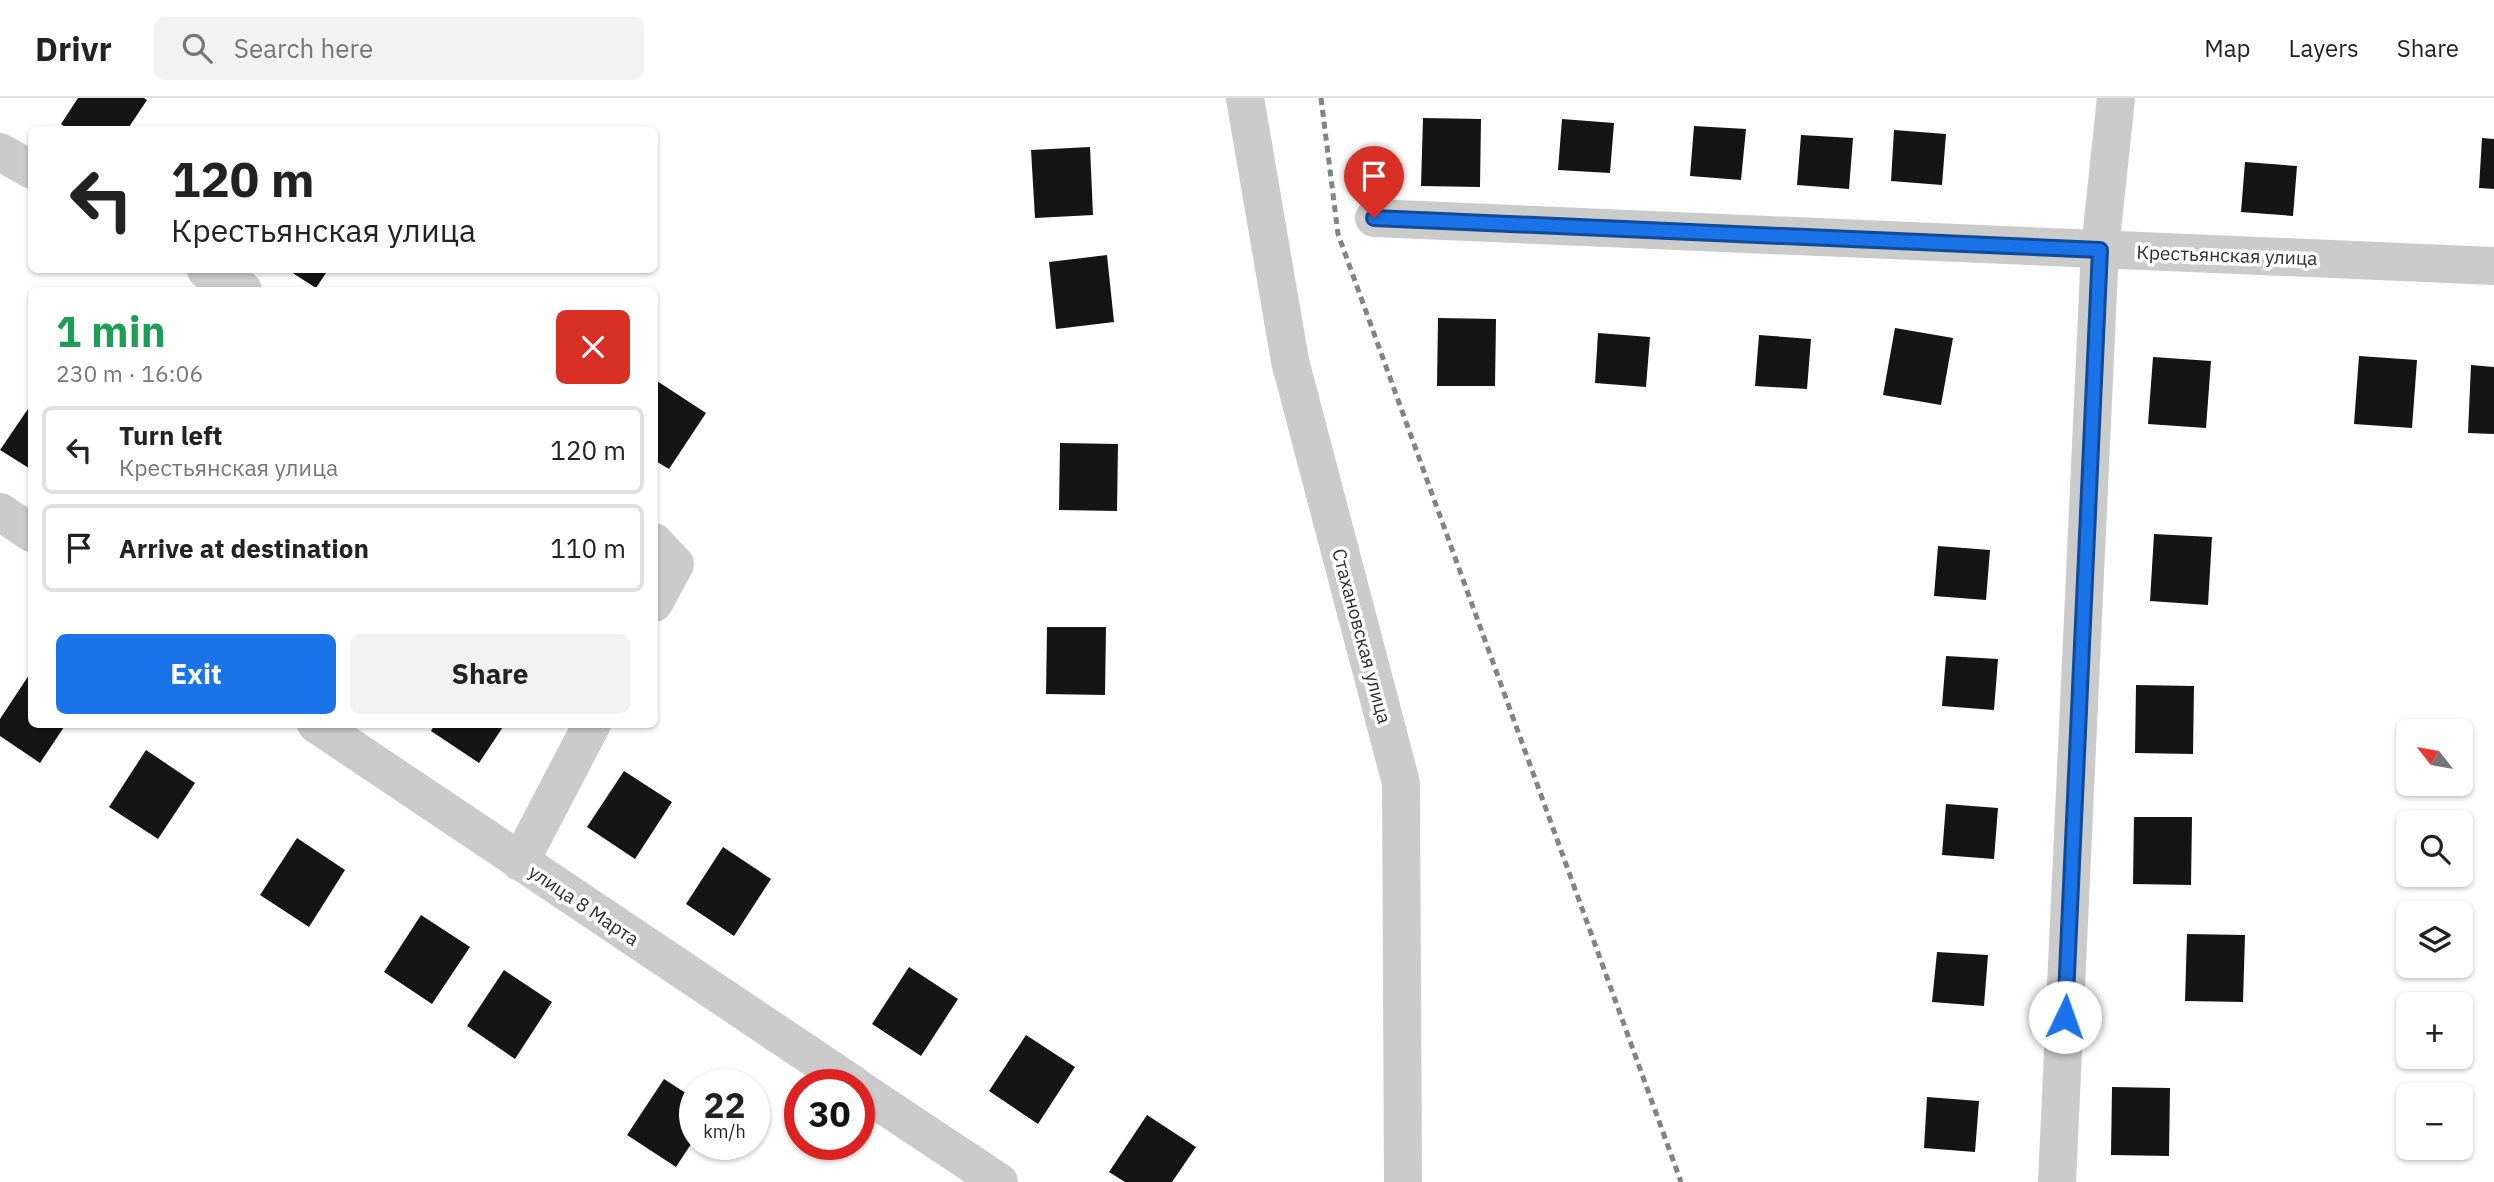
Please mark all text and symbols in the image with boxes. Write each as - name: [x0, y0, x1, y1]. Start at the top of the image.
- search box: [154, 17, 644, 80]
- text: Drivr: [35, 27, 112, 70]
- icon: search: [178, 29, 216, 67]
- text: Search here: [234, 31, 373, 65]
- text: Map: [2204, 32, 2251, 64]
- text: Layers: [2289, 32, 2359, 64]
- text: Share: [2397, 32, 2459, 64]
- pin: [1344, 146, 1404, 218]
- text: 120 m: [171, 147, 315, 210]
- icon: left: [56, 154, 147, 245]
- icon: arrive: [1355, 157, 1393, 195]
- text: Крестьянская улица: [171, 209, 476, 251]
- street label: Крестьянская улица: [2136, 240, 2318, 270]
- text: 1 min: [56, 304, 166, 359]
- button: close: [556, 310, 630, 384]
- text: 230 m · 16:06: [56, 358, 203, 388]
- text: Turn left: [119, 418, 222, 452]
- icon: left: [60, 431, 98, 469]
- text: 120 m: [550, 433, 626, 467]
- text: Крестьянская улица: [119, 452, 338, 482]
- icon: arrive: [60, 529, 98, 567]
- text: Arrive at destination: [119, 531, 369, 565]
- text: 110 m: [550, 531, 626, 565]
- street label: Стахановская улица: [1327, 546, 1397, 726]
- button: Exit: [56, 634, 336, 714]
- button: Share: [350, 634, 630, 714]
- north arrow: [2396, 719, 2473, 796]
- map controls: [2396, 719, 2473, 1160]
- button: search: [2396, 810, 2473, 887]
- street label: улица 8 Марта: [524, 859, 644, 951]
- button: layers: [2396, 901, 2473, 978]
- position arrow: [2028, 980, 2102, 1054]
- button: +: [2396, 992, 2473, 1069]
- speed limit sign: 30: [784, 1069, 875, 1160]
- text: 22: [703, 1082, 746, 1128]
- button: −: [2396, 1083, 2473, 1160]
- text: km/h: [703, 1120, 746, 1143]

